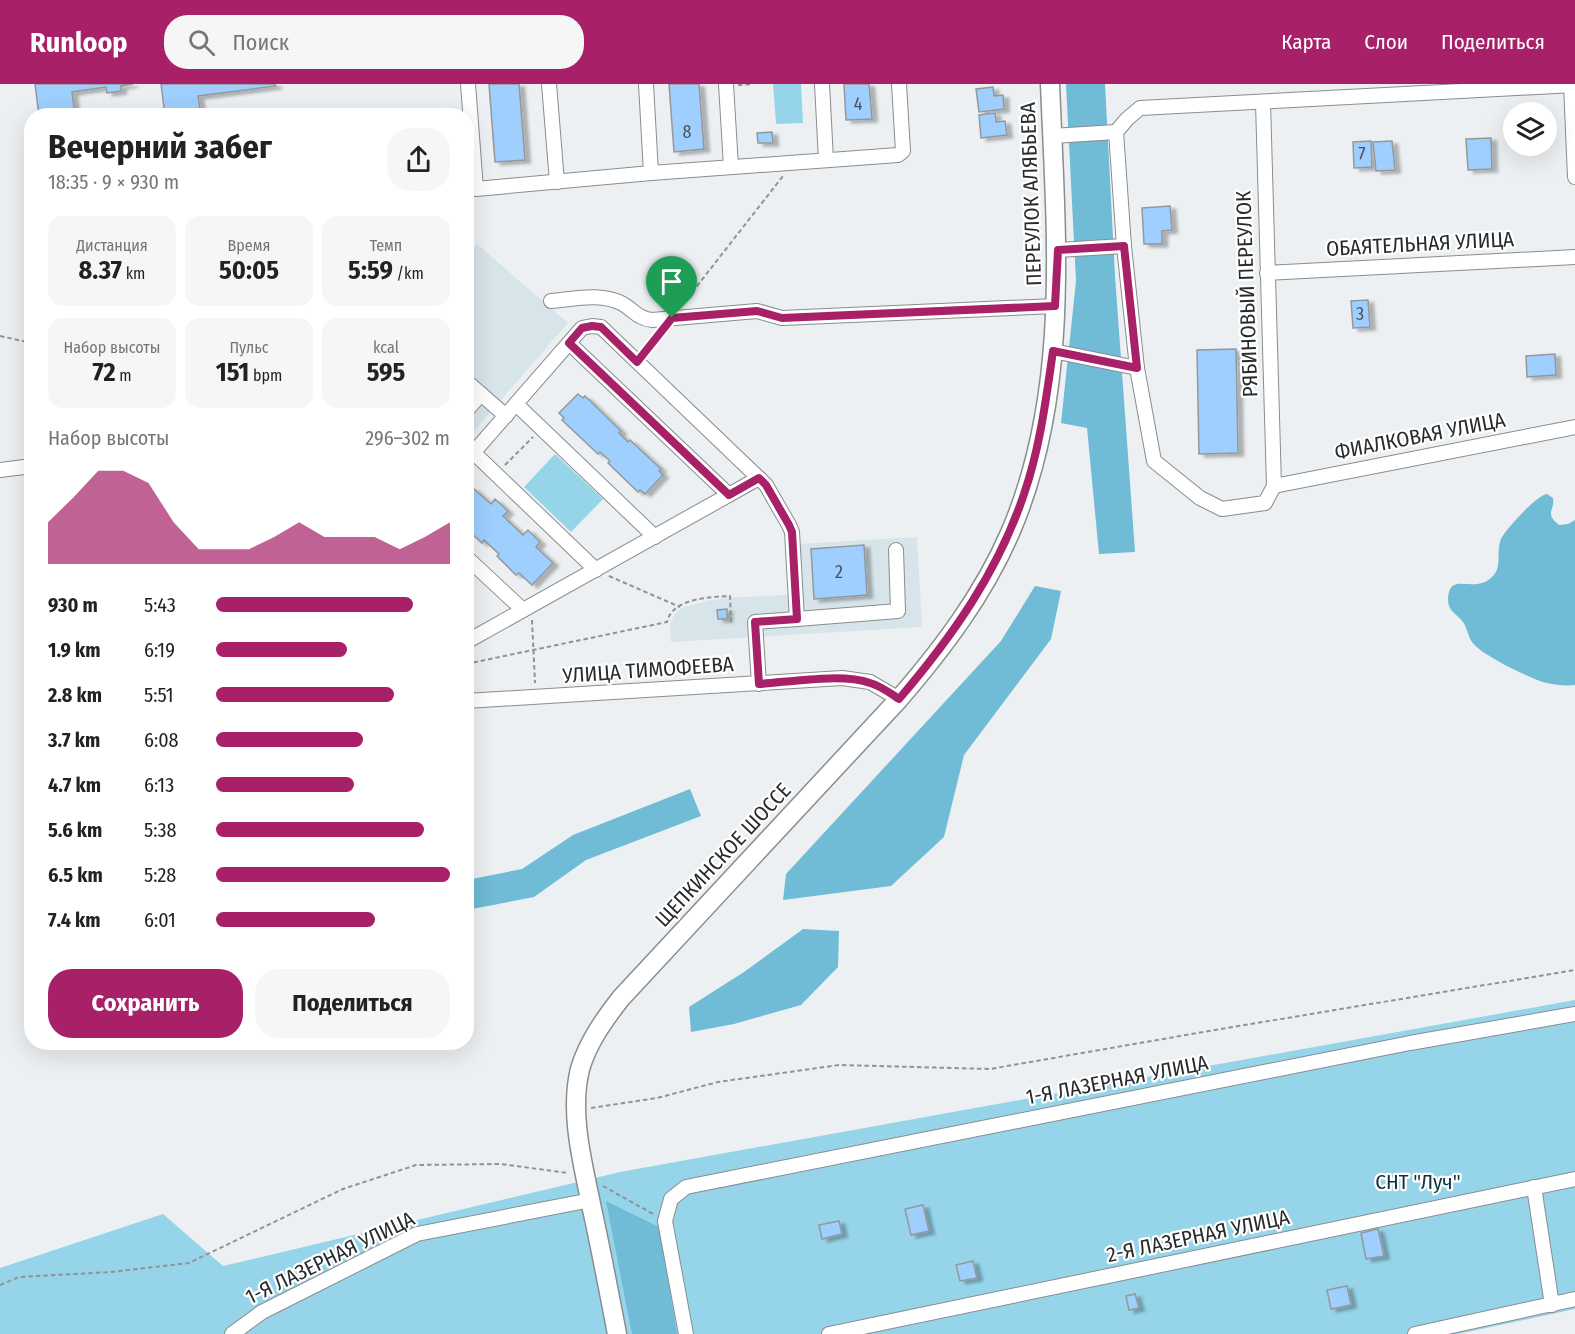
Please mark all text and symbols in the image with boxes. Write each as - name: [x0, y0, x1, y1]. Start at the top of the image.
- search box: [164, 15, 584, 69]
- text: Runloop: [30, 26, 128, 59]
- icon: search: [185, 26, 218, 59]
- text: Поиск: [233, 29, 289, 56]
- text: Карта: [1281, 29, 1331, 55]
- text: Слои: [1364, 29, 1408, 55]
- text: Поделиться: [1441, 29, 1545, 55]
- house number: 4: [854, 93, 863, 115]
- street label: ПЕРЕУЛОК АЛЯБЬЕВА: [1015, 102, 1047, 286]
- map controls: [1503, 102, 1557, 156]
- button: layers: [1503, 102, 1557, 156]
- house number: 8: [683, 121, 692, 143]
- text: Вечерний забег: [48, 127, 272, 167]
- button: share: [387, 128, 450, 191]
- house number: 7: [1358, 143, 1366, 165]
- text: 18:35 · 9 × 930 m: [48, 170, 179, 194]
- street label: РЯБИНОВЫЙ ПЕРЕУЛОК: [1230, 189, 1264, 398]
- street label: ОБАЯТЕЛЬНАЯ УЛИЦА: [1325, 226, 1515, 262]
- text: Дистанция: [76, 236, 148, 255]
- text: Время: [228, 236, 270, 255]
- text: Темп: [370, 236, 402, 255]
- text: 8.37: [79, 255, 122, 286]
- text: 50:05: [219, 255, 279, 286]
- text: 5:59: [348, 255, 393, 286]
- pin: [646, 256, 697, 318]
- text: km: [122, 264, 145, 283]
- text: /km: [393, 264, 424, 283]
- icon: arrive: [655, 265, 688, 298]
- house number: 3: [1356, 303, 1364, 325]
- text: Набор высоты: [64, 338, 160, 357]
- text: Пульс: [229, 338, 269, 357]
- text: kcal: [373, 338, 399, 357]
- text: 72: [92, 357, 115, 388]
- text: 151: [216, 357, 249, 388]
- text: 595: [367, 357, 405, 388]
- text: m: [115, 366, 132, 385]
- text: bpm: [249, 366, 282, 385]
- street label: ФИАЛКОВАЯ УЛИЦА: [1333, 407, 1507, 465]
- text: Набор высоты: [48, 426, 169, 450]
- text: 296–302 m: [365, 426, 450, 450]
- house number: 2: [835, 561, 843, 583]
- text: 930 m: [48, 593, 98, 617]
- text: 5:43: [144, 593, 176, 617]
- text: 1.9 km: [48, 638, 101, 662]
- text: 6:19: [144, 638, 175, 662]
- street label: УЛИЦА ТИМОФЕЕВА: [561, 651, 734, 689]
- text: 2.8 km: [48, 683, 102, 707]
- text: 5:51: [144, 683, 174, 707]
- text: 3.7 km: [48, 728, 100, 752]
- text: 6:08: [144, 728, 179, 752]
- text: 4.7 km: [48, 773, 101, 797]
- text: 6:13: [144, 773, 174, 797]
- street label: ЩЕПКИНСКОЕ ШОССЕ: [650, 777, 797, 932]
- text: 5.6 km: [48, 818, 102, 842]
- text: 5:38: [144, 818, 177, 842]
- text: 6.5 km: [48, 863, 103, 887]
- text: 5:28: [144, 863, 176, 887]
- text: 7.4 km: [48, 908, 101, 932]
- text: 6:01: [144, 908, 176, 932]
- button: Сохранить: [48, 969, 243, 1038]
- button: Поделиться: [255, 969, 450, 1038]
- street label: 1-Я ЛАЗЕРНАЯ УЛИЦА: [1024, 1050, 1210, 1110]
- park label: СНТ "Луч": [1375, 1169, 1461, 1195]
- street label: 2-Я ЛАЗЕРНАЯ УЛИЦА: [1104, 1204, 1292, 1268]
- street label: 1-Я ЛАЗЕРНАЯ УЛИЦА: [241, 1206, 419, 1310]

